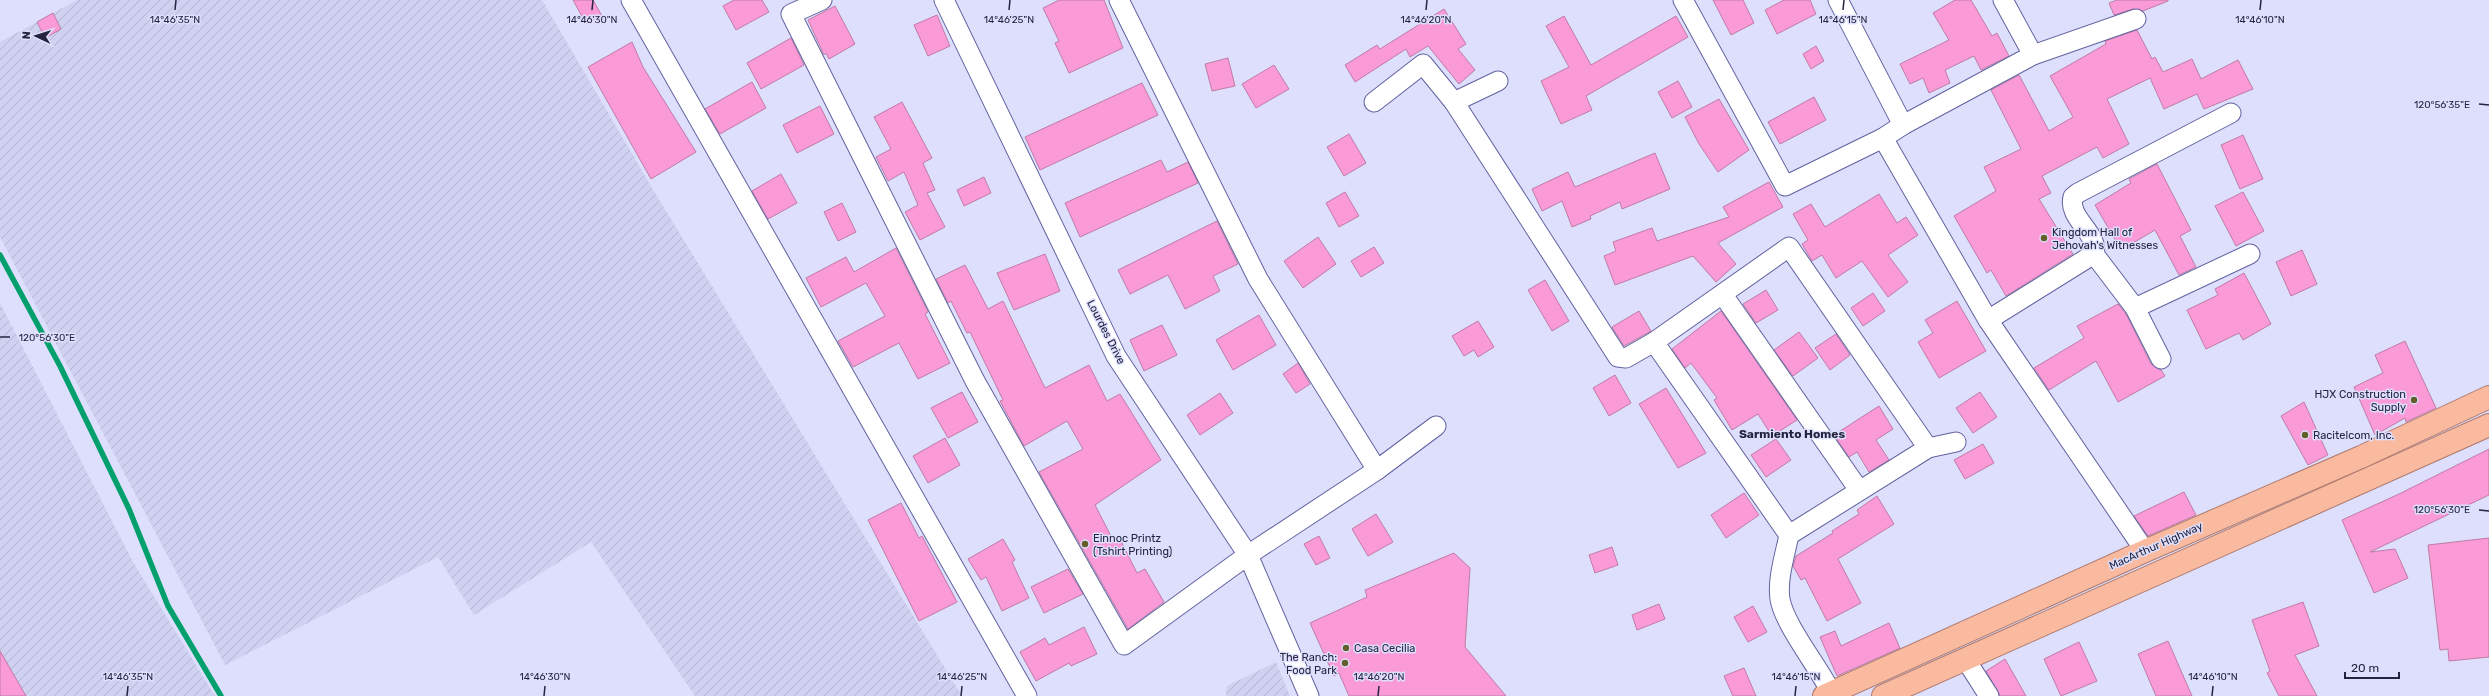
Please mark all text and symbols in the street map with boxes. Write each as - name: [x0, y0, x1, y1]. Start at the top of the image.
- text: 14°46'35"N: [150, 14, 200, 26]
- text: 14°46'30"N: [566, 14, 618, 26]
- text: 14°46'25"N: [984, 14, 1034, 26]
- text: 14°46'20"N: [1401, 14, 1451, 26]
- text: 14°46'15"N: [1819, 14, 1867, 26]
- text: 14°46'10"N: [2235, 14, 2285, 26]
- north arrow: [16, 16, 56, 56]
- text: N: [20, 31, 33, 40]
- text: 120°56'35"E: [2414, 99, 2470, 111]
- place label: Kingdom Hall of Jehovah's Witnesses: [2052, 226, 2159, 252]
- marker: Kingdom Hall of Jehovah's Witnesses: [2039, 233, 2049, 243]
- street label: Lourdes Drive: [1084, 298, 1128, 366]
- text: 120°56'30"E: [19, 332, 75, 344]
- place label: HJX Construction Supply: [2315, 388, 2406, 414]
- marker: HJX Construction Supply: [2409, 395, 2419, 405]
- district label: Sarmiento Homes: [1739, 427, 1845, 441]
- place label: Racitelcom, Inc.: [2313, 429, 2394, 442]
- marker: Racitelcom, Inc.: [2300, 430, 2310, 440]
- text: 120°56'30"E: [2414, 504, 2470, 516]
- street label: MacArthur Highway: [2107, 520, 2205, 572]
- place label: Einnoc Printz (Tshirt Printing): [1093, 532, 1173, 558]
- marker: Einnoc Printz (Tshirt Printing): [1080, 539, 1090, 549]
- place label: Casa Cecilia: [1354, 642, 1415, 655]
- marker: Casa Cecilia: [1341, 643, 1351, 653]
- place label: The Ranch: Food Park: [1280, 651, 1337, 677]
- scale bar: [2345, 654, 2399, 680]
- marker: The Ranch: Food Park: [1340, 658, 1350, 668]
- text: 20 m: [2351, 661, 2379, 675]
- text: 14°46'35"N: [103, 671, 153, 683]
- text: 14°46'30"N: [519, 671, 571, 683]
- text: 14°46'25"N: [937, 671, 987, 683]
- text: 14°46'20"N: [1354, 671, 1404, 683]
- text: 14°46'15"N: [1772, 671, 1820, 683]
- text: 14°46'10"N: [2188, 671, 2238, 683]

